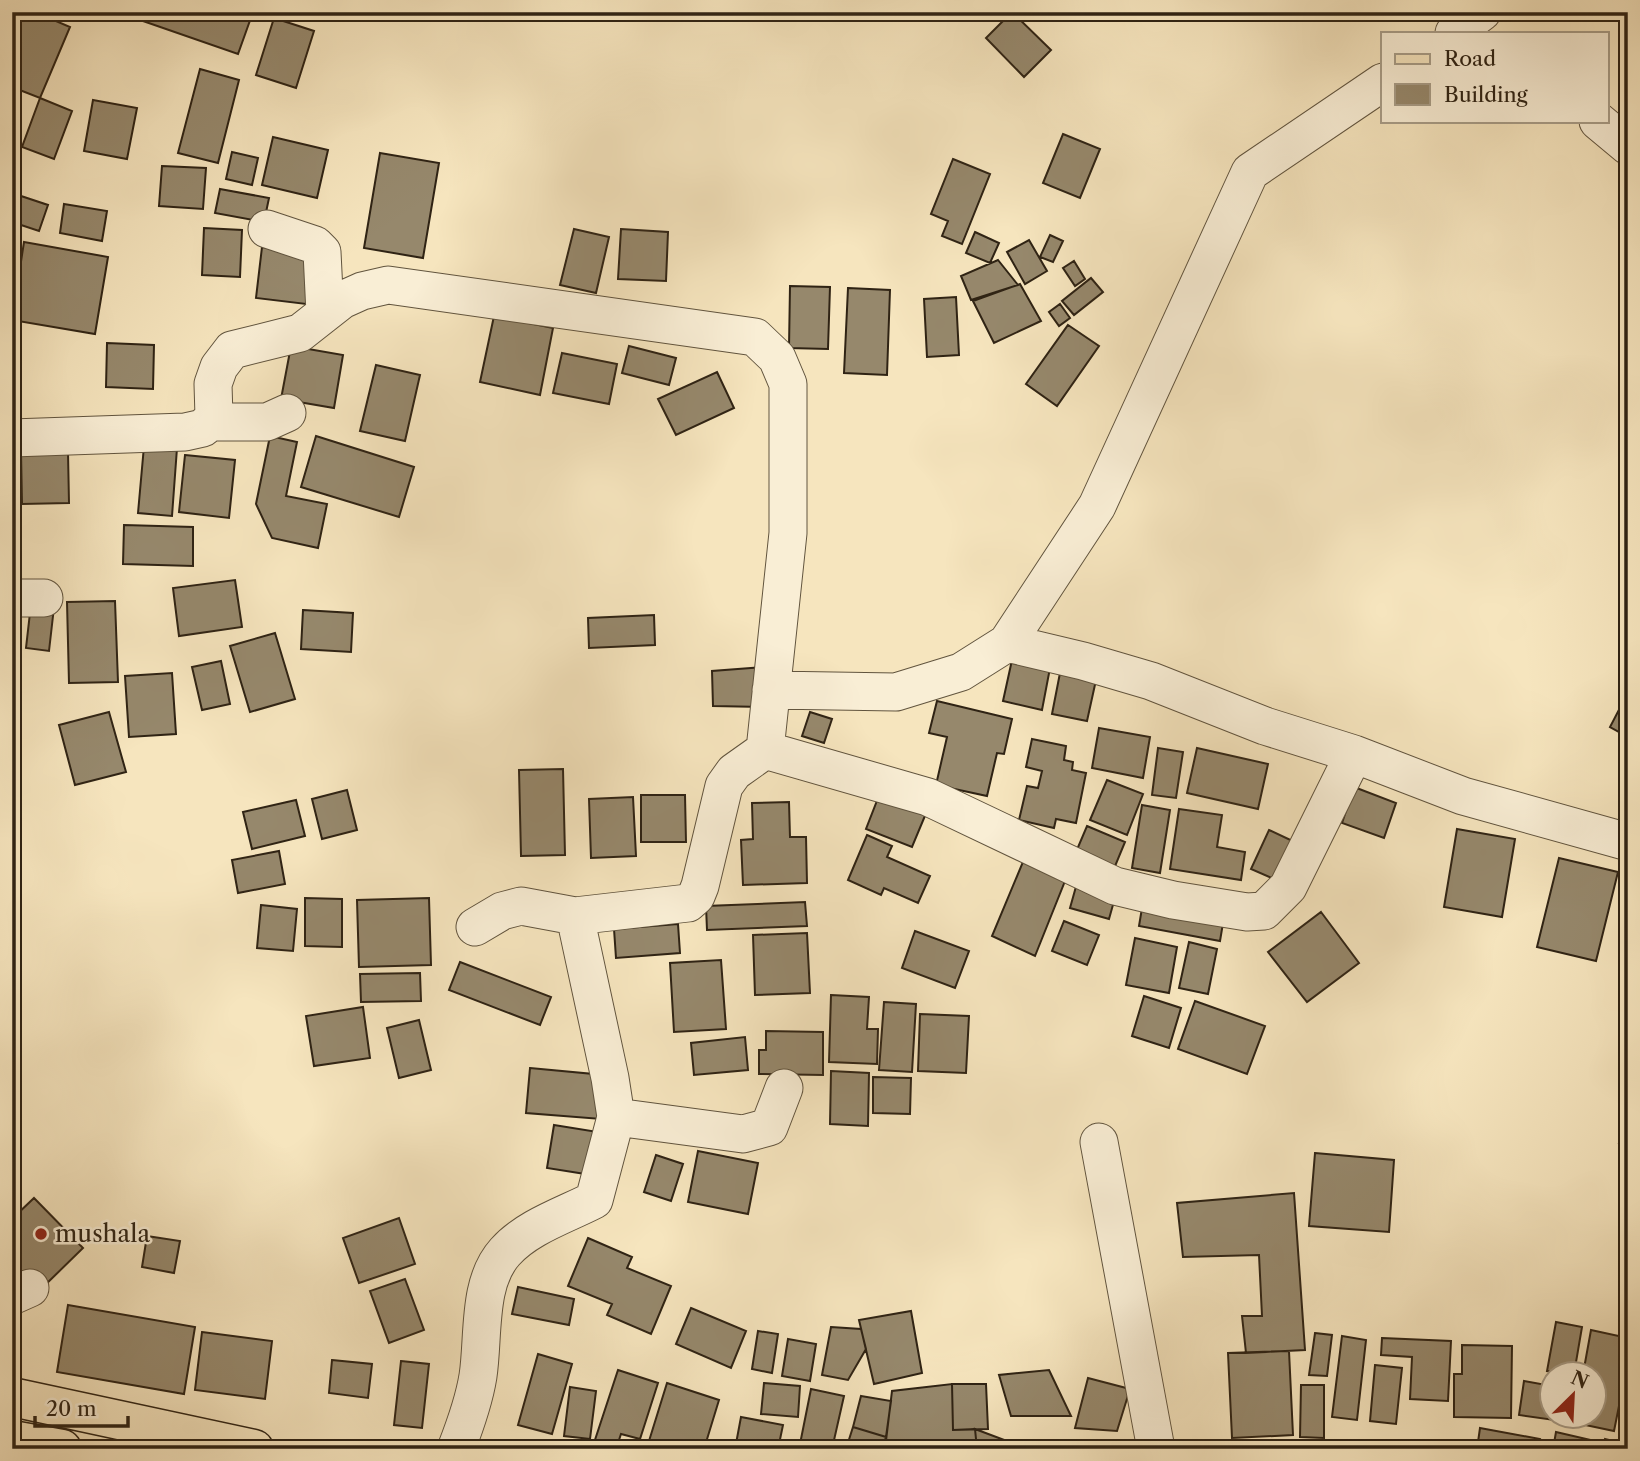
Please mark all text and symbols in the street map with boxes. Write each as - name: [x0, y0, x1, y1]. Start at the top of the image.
- legend: [1381, 32, 1608, 122]
- text: Road: [1444, 46, 1496, 71]
- text: Building: [1444, 82, 1529, 107]
- place label: mushala: [55, 1219, 150, 1248]
- marker: mushala: [33, 1226, 49, 1242]
- north arrow: [1538, 1360, 1608, 1430]
- text: N: [1567, 1366, 1592, 1394]
- scale bar: [35, 1384, 128, 1428]
- text: 20 m: [46, 1396, 97, 1421]

